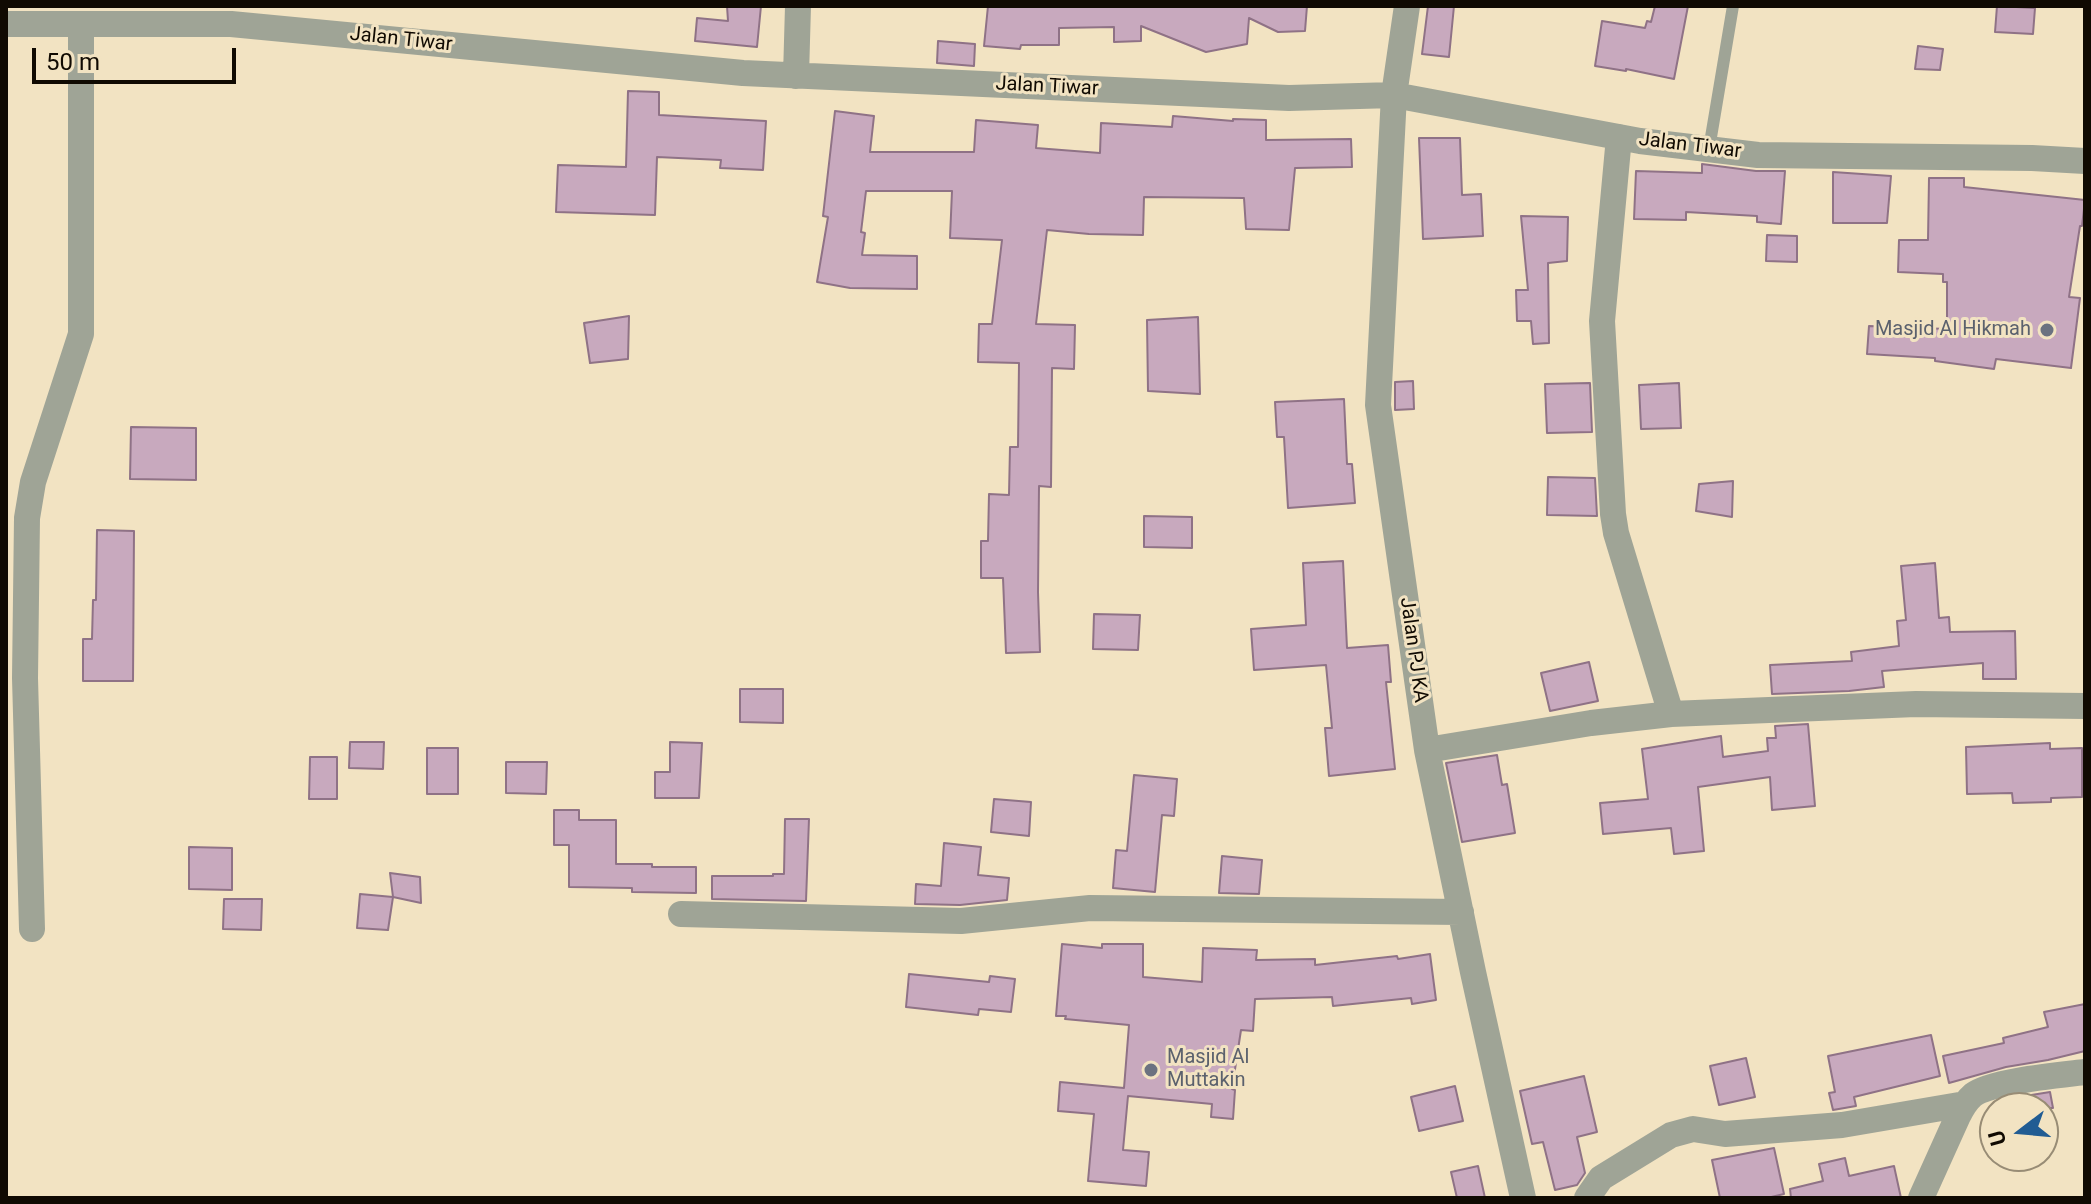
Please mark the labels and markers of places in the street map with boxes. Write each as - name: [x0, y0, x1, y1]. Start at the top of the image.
- place label: Masjid Al Hikmah: [1875, 318, 2031, 342]
- marker: Masjid Al Hikmah: [2038, 321, 2056, 339]
- place label: Masjid Al Muttakin: [1167, 1046, 1249, 1093]
- marker: Masjid Al Muttakin: [1142, 1061, 1160, 1079]

